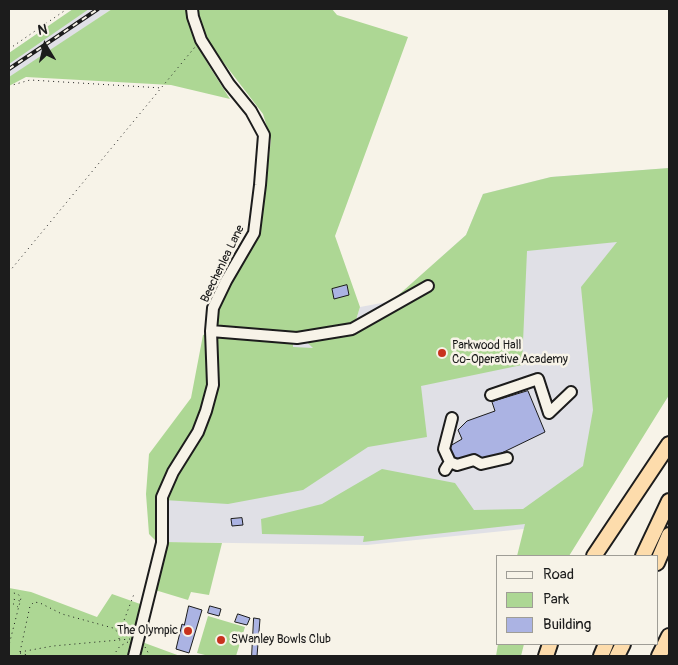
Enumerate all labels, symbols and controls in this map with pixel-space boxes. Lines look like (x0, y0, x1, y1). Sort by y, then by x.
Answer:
north arrow (20, 20, 70, 70)
text: N (37, 21, 49, 39)
street label: Beechenlea Lane (198, 223, 248, 305)
place label: Parkwood Hall Co-Operative Academy (452, 339, 568, 367)
marker: Parkwood Hall Co-Operative Academy (436, 347, 448, 359)
legend (496, 555, 658, 645)
text: Road (543, 565, 574, 584)
text: Park (543, 590, 569, 609)
text: Building (543, 615, 591, 634)
place label: The Olympic (117, 624, 178, 638)
marker: The Olympic (182, 625, 194, 637)
place label: SWanley Bowls Club (231, 633, 331, 647)
marker: SWanley Bowls Club (215, 634, 227, 646)

